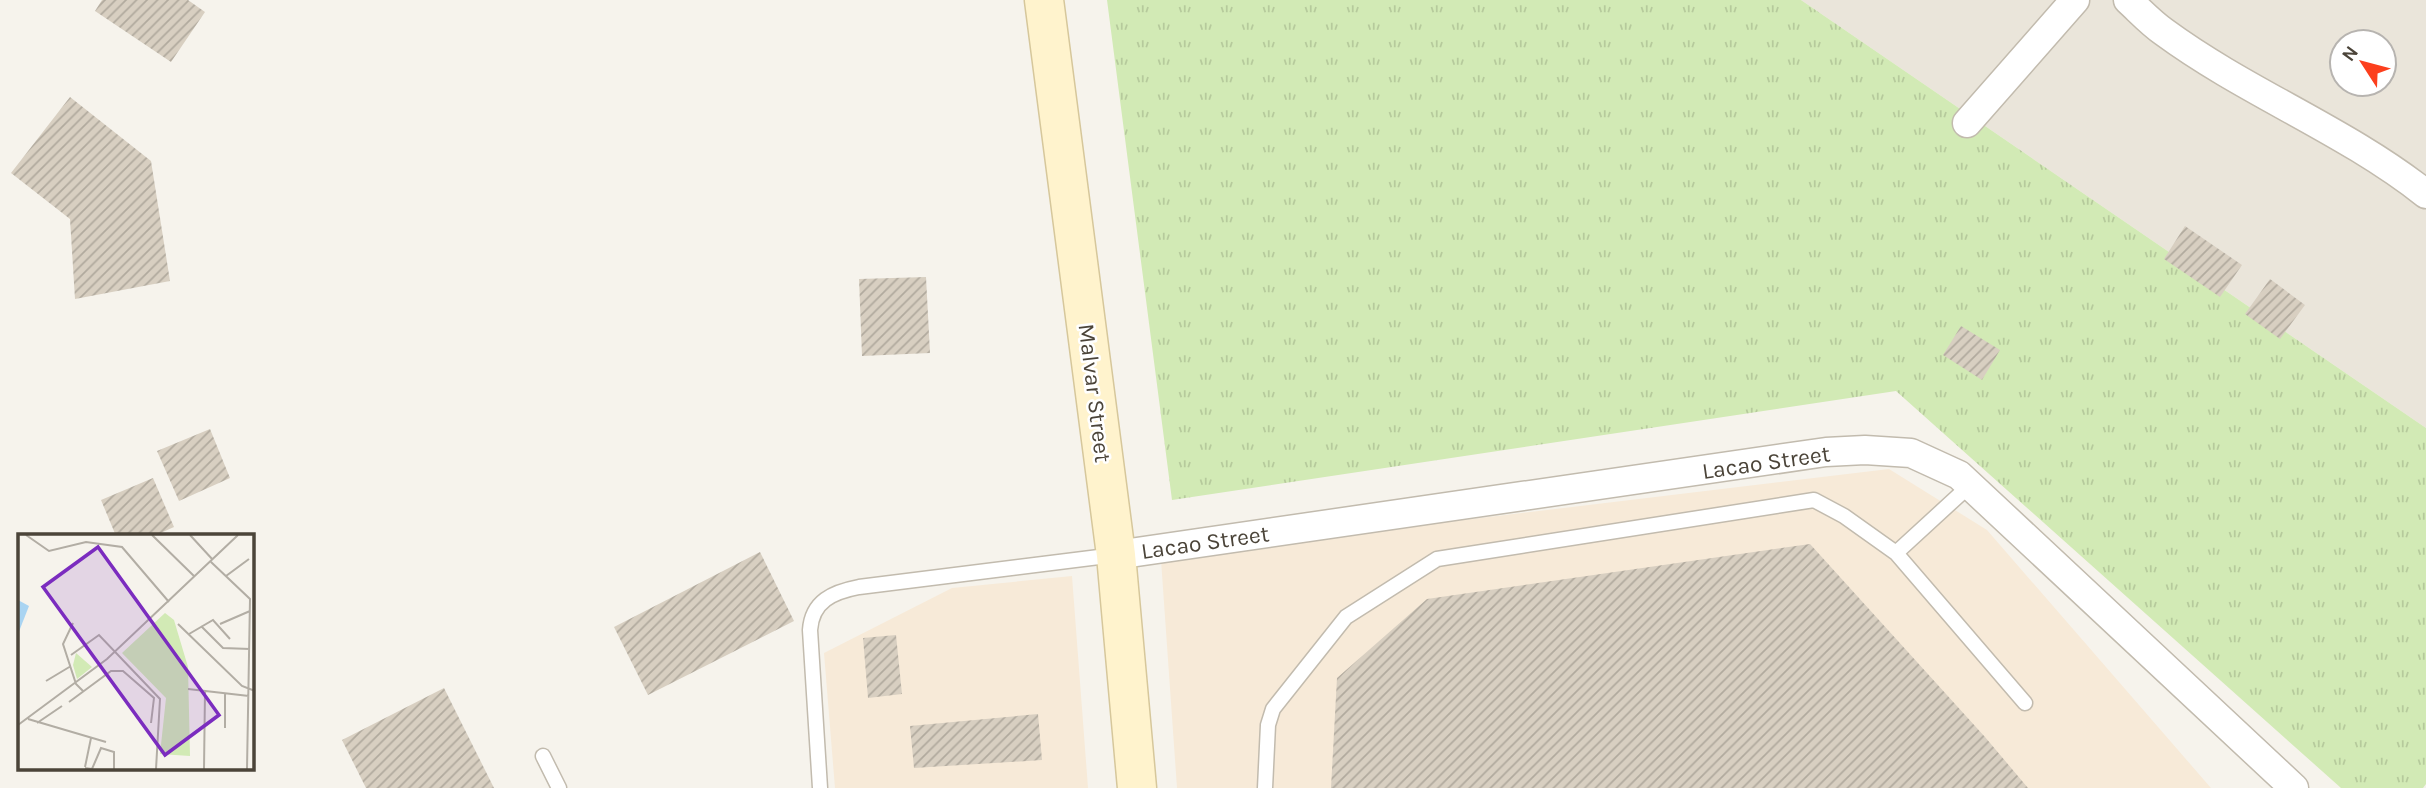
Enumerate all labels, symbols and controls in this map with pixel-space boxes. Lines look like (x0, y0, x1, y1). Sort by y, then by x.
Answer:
north arrow (2328, 28, 2398, 98)
text: N (2337, 42, 2363, 66)
street label: Malvar Street (1073, 322, 1116, 464)
street label: Lacao Street (1700, 440, 1832, 485)
street label: Lacao Street (1139, 520, 1271, 565)
inset map (18, 534, 254, 770)

